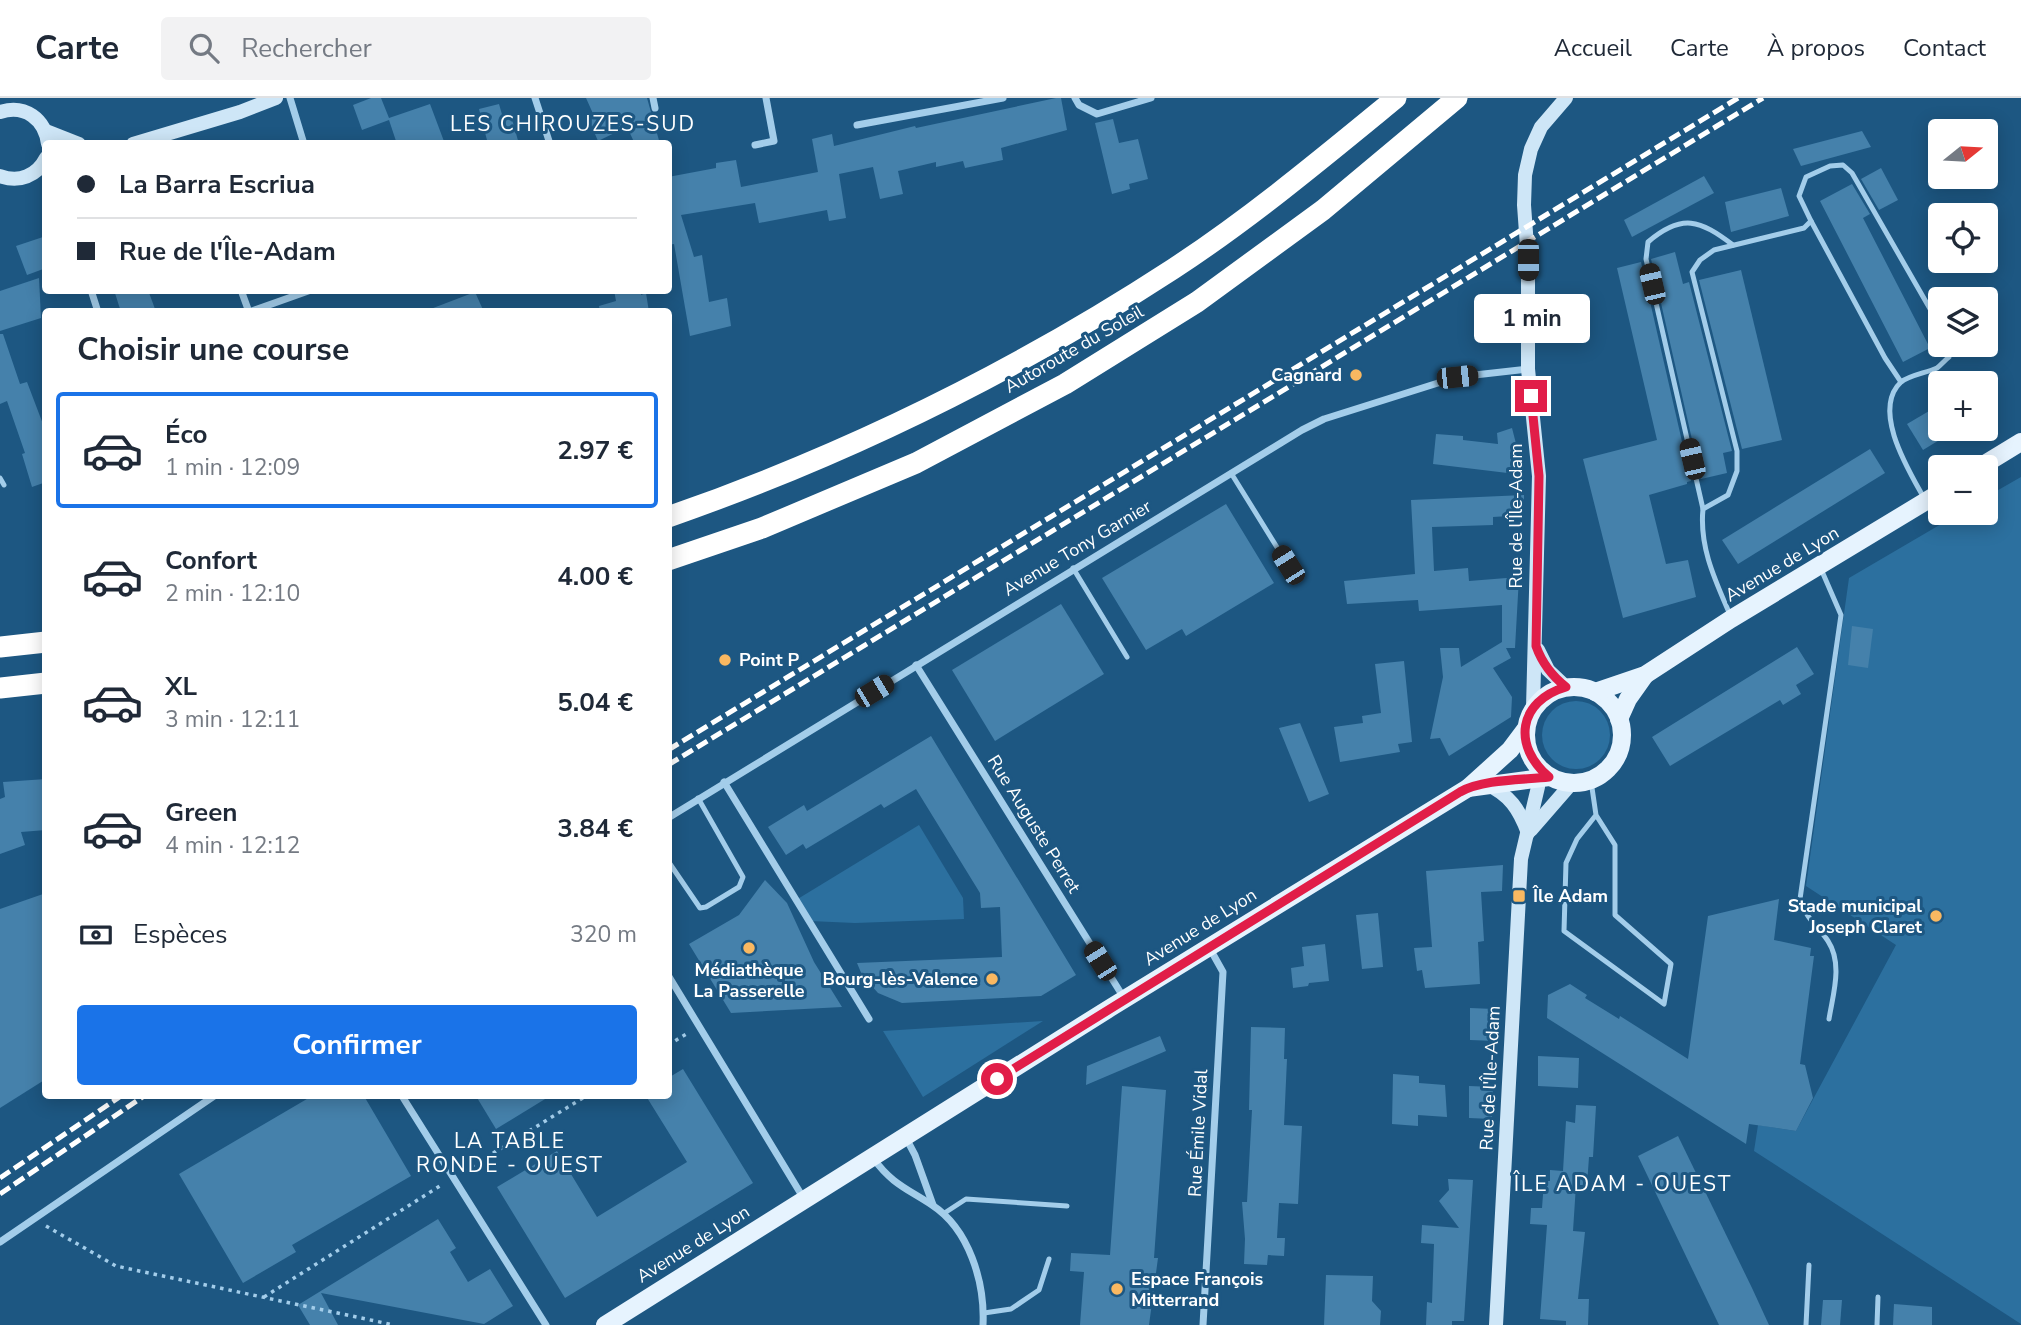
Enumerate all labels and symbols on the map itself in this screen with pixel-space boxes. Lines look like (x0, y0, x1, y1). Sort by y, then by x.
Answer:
district label: LES CHIROUZES-SUD (450, 110, 696, 138)
north arrow (1928, 119, 1998, 189)
car (1518, 239, 1539, 281)
car (1638, 261, 1667, 307)
callout: 1 min (1473, 294, 1589, 344)
street label: Autoroute du Soleil (1000, 299, 1149, 399)
place label: Cagnard (1271, 363, 1342, 387)
car (1436, 364, 1479, 390)
marker: Cagnard (1348, 367, 1364, 383)
route end (1515, 380, 1547, 412)
car (1678, 436, 1707, 482)
street label: Rue de l'Île-Adam (1504, 443, 1528, 589)
street label: Avenue Tony Garnier (998, 494, 1156, 602)
street label: Avenue de Lyon (1721, 521, 1843, 607)
car (1268, 542, 1309, 588)
place label: Point P (739, 648, 800, 672)
marker: Point P (717, 652, 733, 668)
car (851, 671, 898, 711)
street label: Rue Auguste Perret (982, 750, 1087, 898)
street label: Avenue de Lyon (1139, 883, 1261, 971)
place label: Île Adam (1532, 884, 1608, 908)
marker: Île Adam (1511, 888, 1527, 904)
place label: Stade municipal Joseph Claret (1788, 894, 1922, 939)
marker: Stade municipal Joseph Claret (1928, 908, 1944, 924)
car (1080, 938, 1121, 984)
marker: Médiathèque La Passerelle (741, 940, 757, 956)
place label: Médiathèque La Passerelle (693, 958, 805, 1003)
place label: Bourg-lès-Valence (823, 967, 978, 991)
marker: Bourg-lès-Valence (984, 971, 1000, 987)
street label: Rue de l'Île-Adam (1474, 1005, 1506, 1151)
route start (981, 1063, 1013, 1095)
street label: Rue Émile Vidal (1183, 1068, 1213, 1197)
district label: LA TABLE RONDE - OUEST (416, 1127, 604, 1179)
district label: ÎLE ADAM - OUEST (1513, 1170, 1732, 1198)
street label: Avenue de Lyon (632, 1200, 754, 1288)
place label: Espace François Mitterrand (1131, 1267, 1264, 1312)
marker: Espace François Mitterrand (1109, 1281, 1125, 1297)

